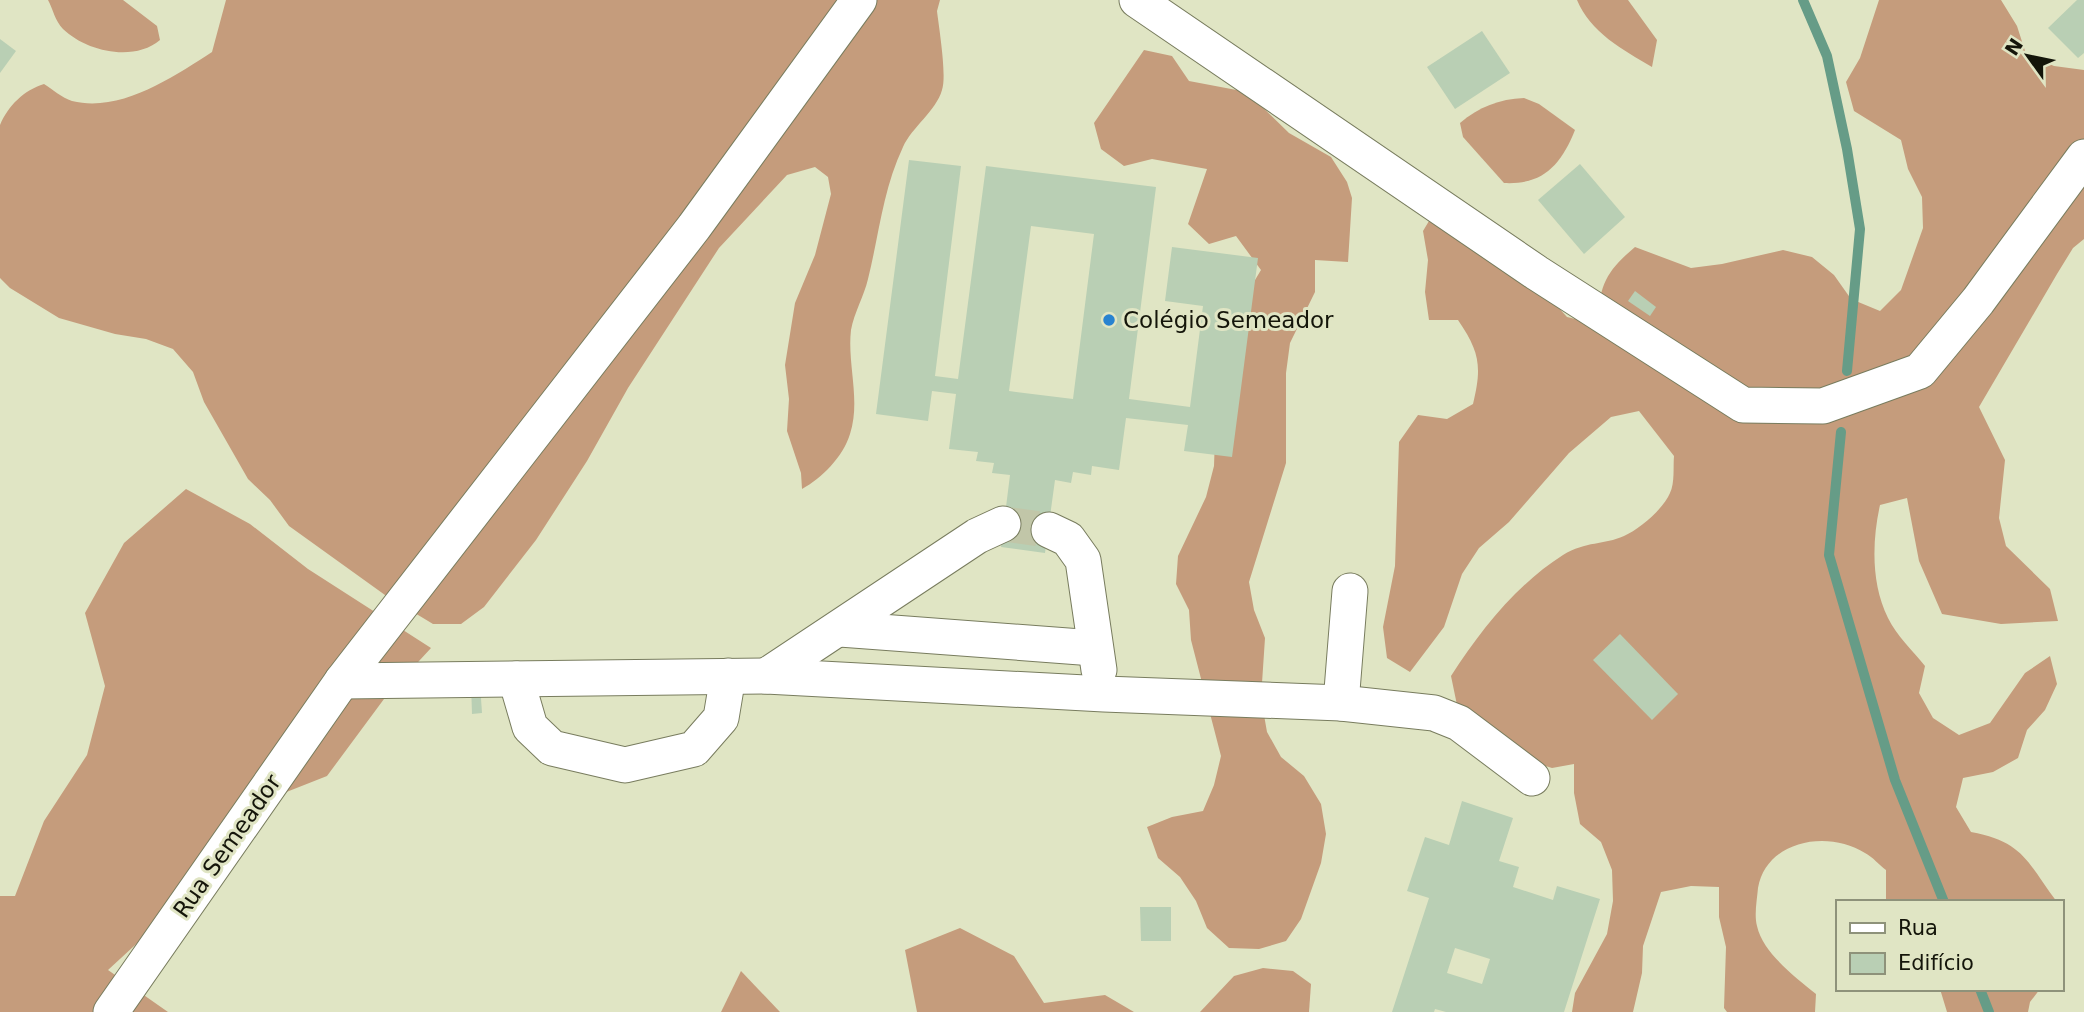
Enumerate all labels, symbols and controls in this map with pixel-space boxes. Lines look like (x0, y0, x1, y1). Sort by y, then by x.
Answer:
north arrow (1993, 21, 2063, 91)
text: N (2000, 34, 2027, 59)
place label: Colégio Semeador (1123, 307, 1334, 333)
marker: Colégio Semeador (1101, 312, 1117, 328)
street label: Rua Semeador (168, 769, 286, 922)
legend (1836, 900, 2063, 991)
text: Rua (1898, 916, 1938, 940)
text: Edifício (1898, 951, 1974, 975)

